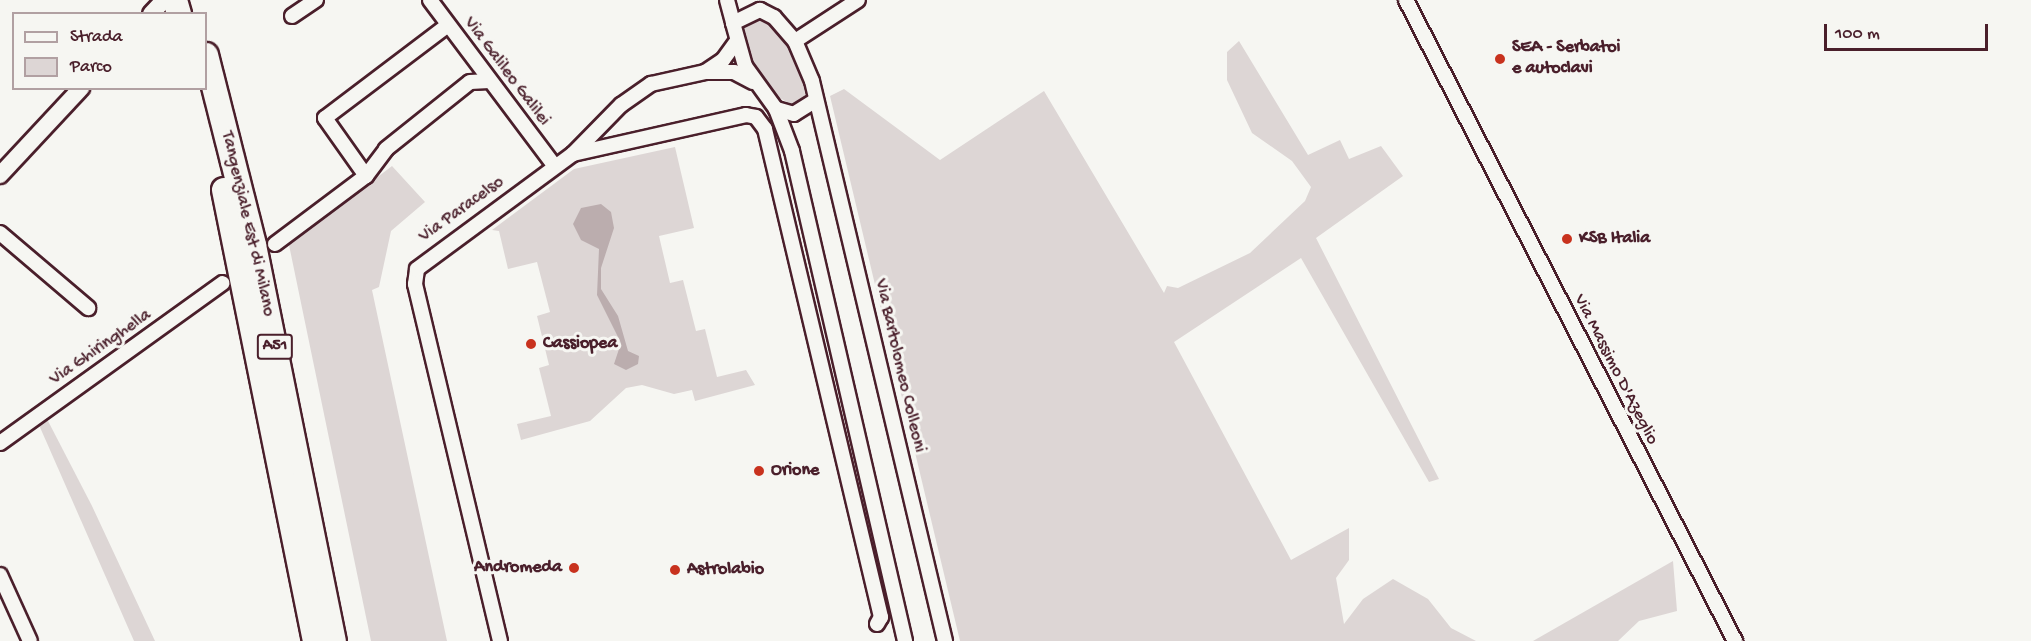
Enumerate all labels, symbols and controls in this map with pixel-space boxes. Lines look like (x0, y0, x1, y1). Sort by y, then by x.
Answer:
legend (12, 12, 207, 90)
scale bar (1827, 12, 1990, 50)
street label: Via Galileo Galilei (458, 13, 554, 131)
text: 100 m (1835, 24, 1880, 45)
text: Strada (70, 27, 123, 48)
place label: SEA - Serbatoi e autoclavi (1512, 38, 1620, 80)
marker: SEA - Serbatoi e autoclavi (1493, 52, 1507, 66)
text: Parco (70, 57, 112, 78)
street label: Tangenziale Est di Milano (215, 129, 279, 319)
street label: Via Paracelso (415, 172, 509, 248)
place label: KSB Italia (1579, 228, 1650, 250)
marker: KSB Italia (1560, 232, 1574, 246)
street label: Via Bartolomeo Colleoni (869, 277, 929, 455)
street label: Via Massimo D'Azeglio (1568, 291, 1662, 449)
street label: Via Ghiringhella (46, 305, 156, 391)
place label: Cassiopea (543, 333, 617, 355)
road number: A51 (256, 334, 294, 360)
marker: Cassiopea (524, 337, 538, 351)
place label: Orione (771, 460, 819, 482)
marker: Orione (752, 464, 766, 478)
place label: Andromeda (474, 557, 562, 579)
place label: Astrolabio (687, 559, 764, 581)
marker: Andromeda (567, 561, 581, 575)
marker: Astrolabio (668, 563, 682, 577)

